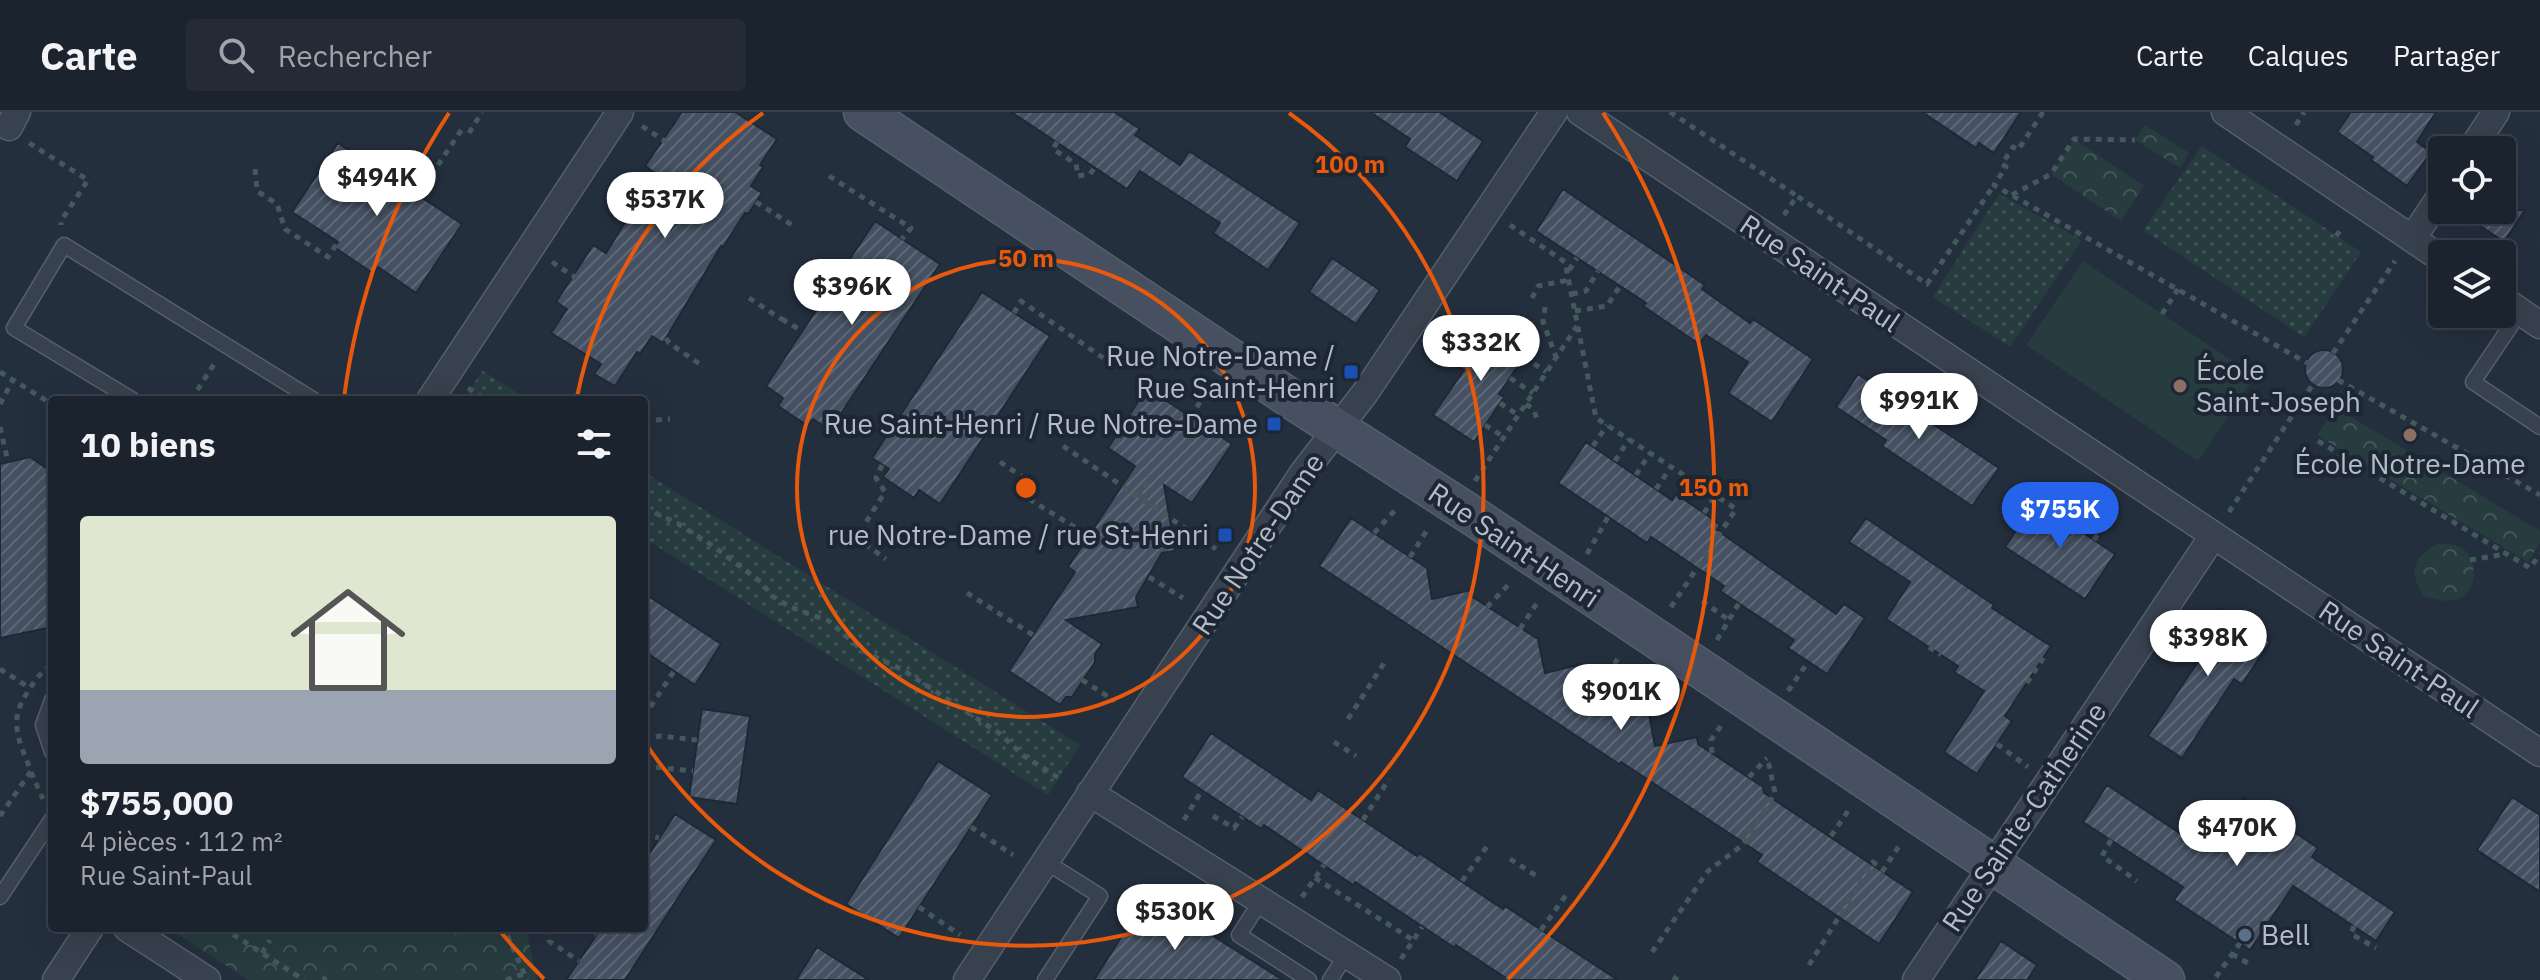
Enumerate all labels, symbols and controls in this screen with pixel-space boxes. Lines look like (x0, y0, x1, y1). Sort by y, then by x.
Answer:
search box (186, 19, 746, 91)
text: Carte (40, 31, 138, 80)
icon: search (214, 33, 258, 77)
text: Rechercher (278, 36, 432, 75)
text: Carte (2136, 37, 2204, 74)
text: Calques (2248, 37, 2349, 74)
text: Partager (2393, 37, 2500, 74)
map controls (2428, 136, 2516, 328)
button: locate (2428, 136, 2516, 224)
text: 100 m (1315, 148, 1385, 180)
pin: $494K (321, 150, 433, 218)
text: $494K (337, 159, 417, 193)
pin: $537K (609, 172, 721, 240)
text: $537K (625, 181, 705, 215)
street label: Rue Saint-Paul (1733, 205, 1908, 340)
button: layers (2428, 240, 2516, 328)
text: 50 m (998, 242, 1054, 274)
pin: $396K (796, 259, 908, 327)
text: $396K (812, 268, 892, 302)
pin: $332K (1425, 315, 1537, 383)
text: $332K (1441, 324, 1521, 358)
place label: Rue Notre-Dame / Rue Saint-Henri (1106, 337, 1335, 406)
place label: École Saint-Joseph (2196, 351, 2361, 420)
marker: Rue Notre-Dame / Rue Saint-Henri (1342, 363, 1360, 381)
pin: $991K (1863, 373, 1975, 441)
marker: École Saint-Joseph (2171, 377, 2189, 395)
text: $991K (1879, 382, 1959, 416)
place label: Rue Saint-Henri / Rue Notre-Dame (824, 405, 1258, 442)
marker: Rue Saint-Henri / Rue Notre-Dame (1265, 415, 1283, 433)
text: 10 biens (80, 422, 216, 466)
icon: filters (572, 422, 616, 466)
marker: École Notre-Dame (2401, 426, 2419, 444)
place label: École Notre-Dame (2294, 445, 2526, 482)
street label: Rue Notre-Dame (1183, 446, 1332, 642)
text: 150 m (1679, 471, 1749, 503)
centre of rings (1012, 474, 1040, 502)
street label: Rue Saint-Henri (1422, 474, 1607, 615)
pin: $755K (2004, 482, 2116, 550)
text: $755K (2020, 491, 2100, 525)
place label: rue Notre-Dame / rue St-Henri (828, 516, 1209, 553)
marker: rue Notre-Dame / rue St-Henri (1216, 526, 1234, 544)
icon: home (276, 568, 420, 712)
street label: Rue Saint-Paul (2312, 591, 2487, 726)
pin: $398K (2152, 610, 2264, 678)
text: $398K (2168, 619, 2248, 653)
pin: $901K (1565, 664, 1677, 732)
text: $901K (1581, 673, 1661, 707)
street label: Rue Sainte-Catherine (1933, 695, 2114, 939)
text: $755,000 (80, 780, 233, 824)
pin: $470K (2181, 800, 2293, 868)
text: $470K (2197, 809, 2277, 843)
text: 4 pièces · 112 m² (80, 824, 283, 858)
text: Rue Saint-Paul (80, 858, 252, 892)
pin: $530K (1119, 884, 1231, 952)
text: $530K (1135, 893, 1215, 927)
place label: Bell (2261, 916, 2310, 953)
marker: Bell (2236, 926, 2254, 944)

